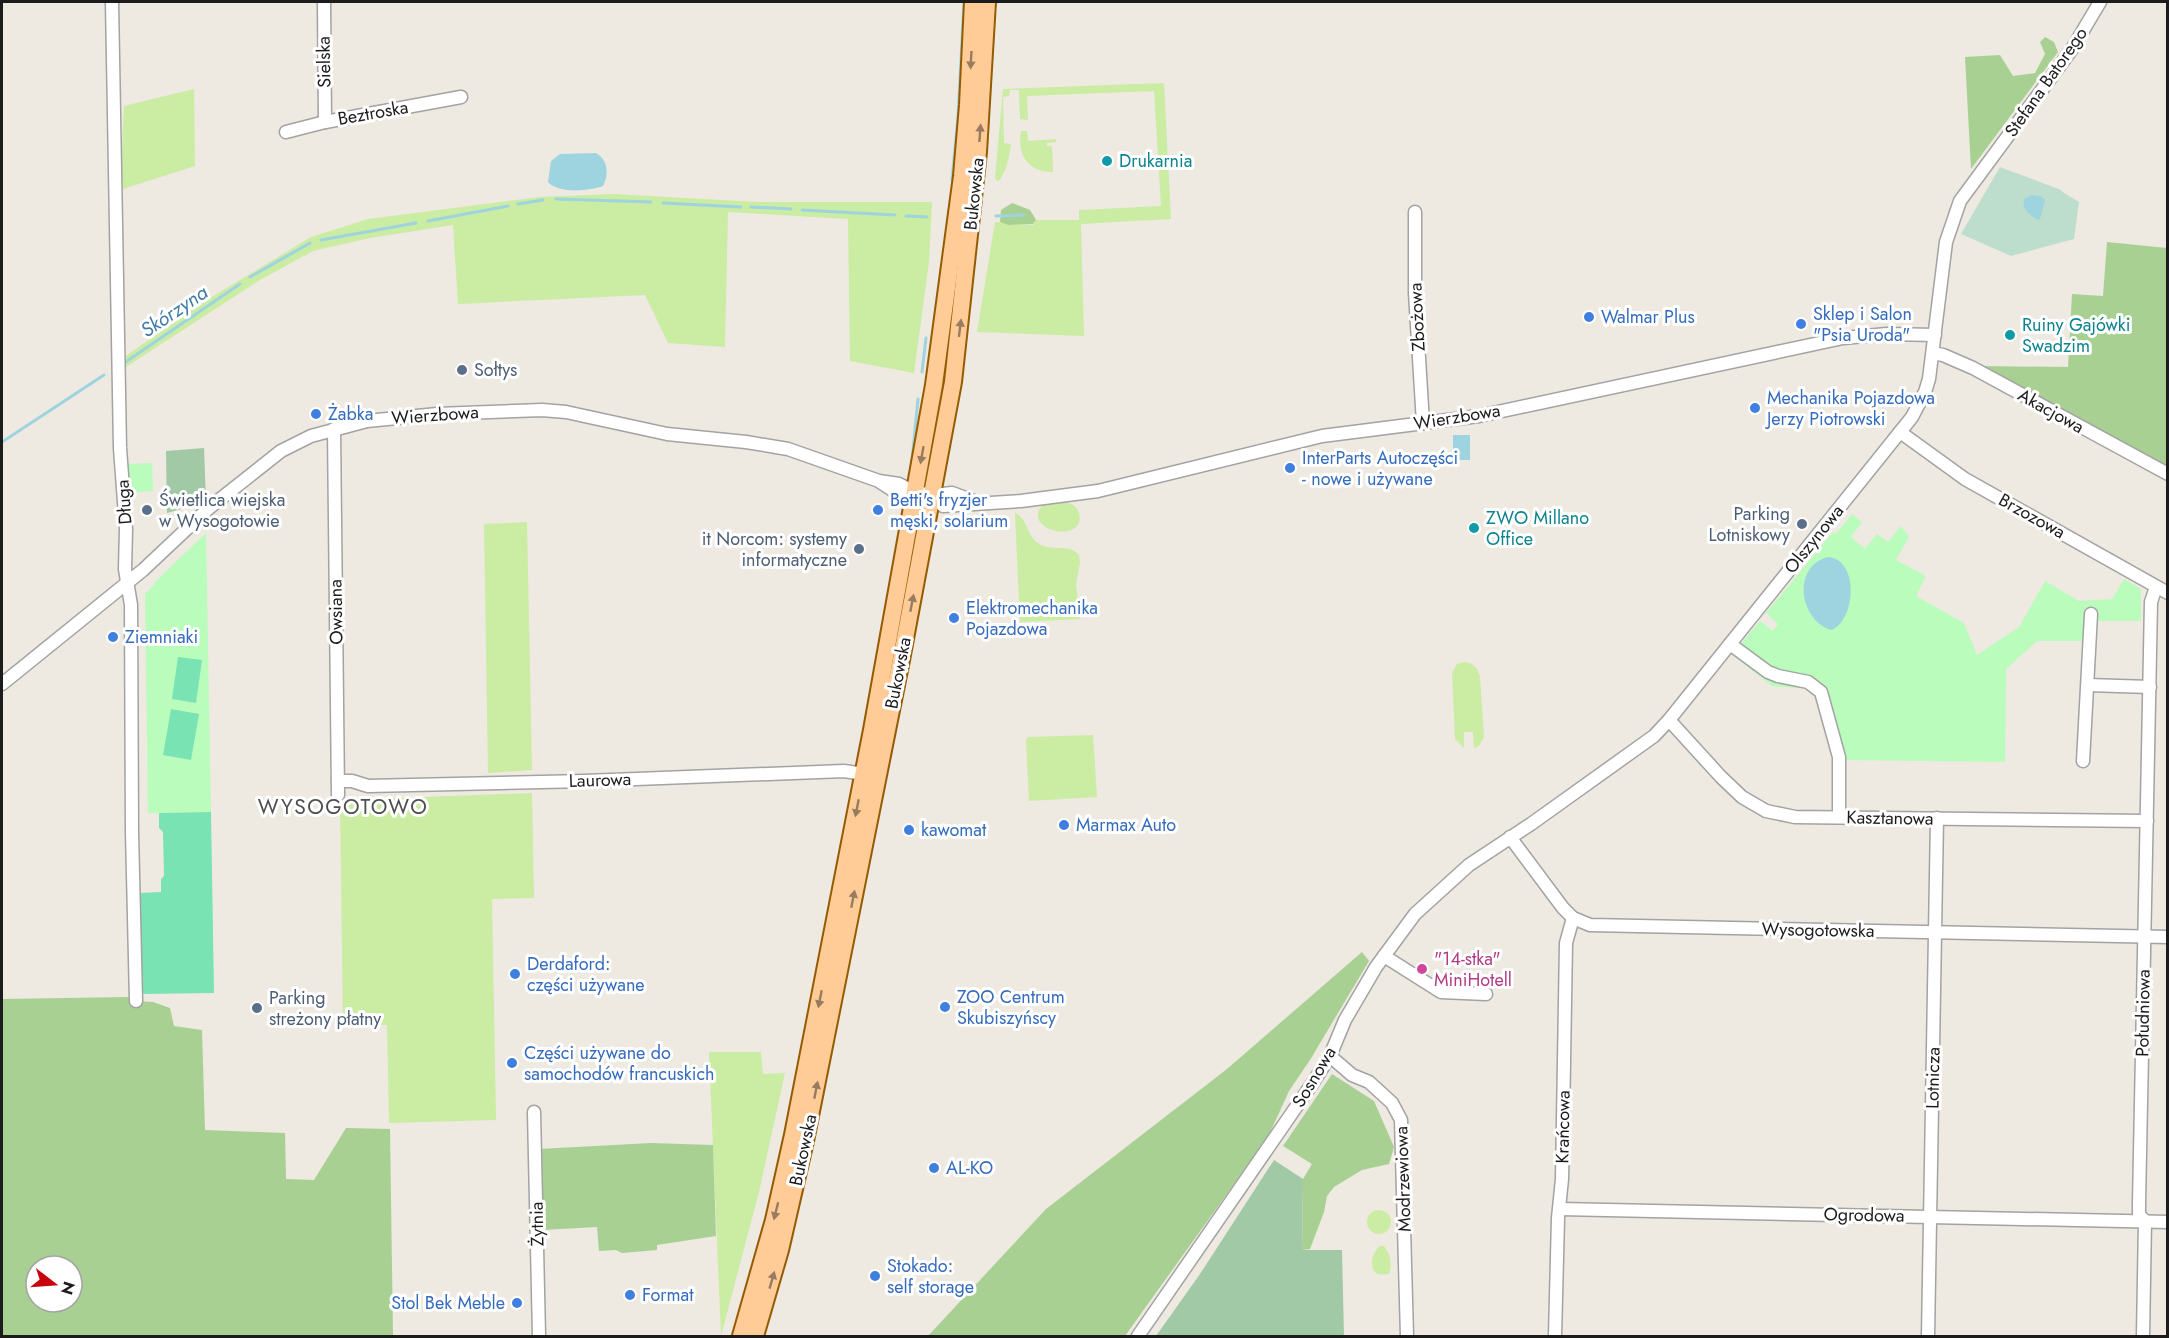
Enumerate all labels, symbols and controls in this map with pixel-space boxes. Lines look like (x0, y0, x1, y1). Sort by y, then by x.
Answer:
street label: Stefana Batorego (1998, 22, 2094, 142)
street label: Sielska (311, 36, 337, 88)
one-way arrow (966, 50, 975, 69)
street label: Beztroska (336, 94, 410, 132)
one-way arrow (975, 123, 984, 142)
place label: Drukarnia (1119, 148, 1192, 174)
marker: Drukarnia (1100, 154, 1114, 168)
street label: Bukowska (957, 156, 991, 232)
water label: Skórzyna (135, 278, 214, 345)
street label: Zbożowa (1402, 282, 1432, 352)
place label: Sklep i Salon "Psia Uroda" (1813, 301, 1912, 348)
place label: Walmar Plus (1601, 304, 1695, 330)
marker: Walmar Plus (1582, 310, 1596, 324)
place label: Ruiny Gajówki Swadzim (2022, 312, 2130, 359)
marker: Sklep i Salon "Psia Uroda" (1794, 317, 1808, 331)
one-way arrow (955, 319, 965, 338)
marker: Ruiny Gajówki Swadzim (2003, 328, 2017, 342)
place label: Sołtys (474, 357, 517, 383)
marker: Sołtys (455, 363, 469, 377)
street label: Akacjowa (2013, 382, 2089, 440)
place label: Mechanika Pojazdowa Jerzy Piotrowski (1765, 385, 1935, 432)
street label: Wierzbowa (1412, 397, 1502, 437)
street label: Wierzbowa (390, 399, 480, 431)
place label: Żabka (328, 401, 373, 427)
marker: Mechanika Pojazdowa Jerzy Piotrowski (1748, 401, 1762, 415)
marker: Żabka (309, 407, 323, 421)
place label: InterParts Autoczęści - nowe i używane (1302, 445, 1458, 492)
one-way arrow (917, 446, 926, 465)
marker: InterParts Autoczęści - nowe i używane (1283, 461, 1297, 475)
street label: Długa (109, 479, 139, 525)
place label: Świetlica wiejska w Wysogotowie (159, 487, 285, 534)
place label: Betti's fryzjer męski, solarium (890, 487, 1008, 534)
street label: Brzozowa (1994, 487, 2070, 545)
street label: Olszynowa (1778, 499, 1850, 579)
place label: Parking Lotniskowy (1708, 501, 1790, 548)
marker: Świetlica wiejska w Wysogotowie (140, 503, 154, 517)
marker: Betti's fryzjer męski, solarium (871, 503, 885, 517)
place label: ZWO Millano Office (1486, 505, 1589, 552)
marker: Parking Lotniskowy (1795, 517, 1809, 531)
marker: ZWO Millano Office (1467, 521, 1481, 535)
place label: it Norcom: systemy informatyczne (702, 526, 847, 573)
marker: it Norcom: systemy informatyczne (852, 542, 866, 556)
street label: Owsiana (322, 579, 350, 645)
one-way arrow (908, 593, 917, 612)
place label: Elektromechanika Pojazdowa (966, 595, 1098, 642)
marker: Elektromechanika Pojazdowa (947, 611, 961, 625)
place label: Ziemniaki (125, 624, 198, 650)
marker: Ziemniaki (106, 630, 120, 644)
street label: Bukowska (878, 635, 918, 711)
street label: Laurowa (568, 766, 632, 794)
district label: WYSOGOTOWO (258, 792, 428, 822)
one-way arrow (852, 799, 861, 818)
street label: Kasztanowa (1846, 804, 1934, 832)
place label: Marmax Auto (1076, 812, 1176, 838)
place label: kawomat (921, 817, 987, 843)
marker: Marmax Auto (1057, 818, 1071, 832)
marker: kawomat (902, 823, 916, 837)
one-way arrow (849, 889, 858, 908)
street label: Wysogotowska (1761, 916, 1875, 944)
place label: "14-stka" MiniHotell (1434, 946, 1512, 993)
place label: Derdaford: części używane (527, 951, 645, 998)
marker: "14-stka" MiniHotell (1415, 962, 1429, 976)
marker: Derdaford: części używane (508, 967, 522, 981)
street label: Południowa (2129, 969, 2157, 1057)
place label: ZOO Centrum Skubiszyńscy (957, 984, 1065, 1031)
place label: Parking streżony płatny (269, 985, 381, 1032)
one-way arrow (815, 990, 824, 1009)
marker: ZOO Centrum Skubiszyńscy (938, 1000, 952, 1014)
marker: Parking streżony płatny (250, 1001, 264, 1015)
place label: Części używane do samochodów francuskich (524, 1040, 715, 1087)
street label: Sosnowa (1286, 1042, 1342, 1112)
street label: Lotnicza (1919, 1047, 1947, 1109)
marker: Części używane do samochodów francuskich (505, 1056, 519, 1070)
one-way arrow (812, 1081, 821, 1100)
street label: Krańcowa (1549, 1090, 1577, 1164)
street label: Bukowska (783, 1112, 823, 1188)
street label: Modrzewiowa (1388, 1126, 1418, 1232)
place label: AL-KO (946, 1155, 993, 1181)
marker: AL-KO (927, 1161, 941, 1175)
street label: Żytnia (524, 1201, 550, 1247)
street label: Ogrodowa (1823, 1201, 1905, 1229)
one-way arrow (771, 1202, 781, 1220)
place label: Stokado: self storage (887, 1253, 974, 1300)
north arrow (24, 1254, 84, 1314)
marker: Stokado: self storage (868, 1269, 882, 1283)
one-way arrow (767, 1271, 777, 1289)
text: N (55, 1279, 81, 1298)
place label: Format (642, 1282, 694, 1308)
marker: Format (623, 1288, 637, 1302)
place label: Stol Bek Meble (391, 1290, 505, 1316)
marker: Stol Bek Meble (510, 1296, 524, 1310)

